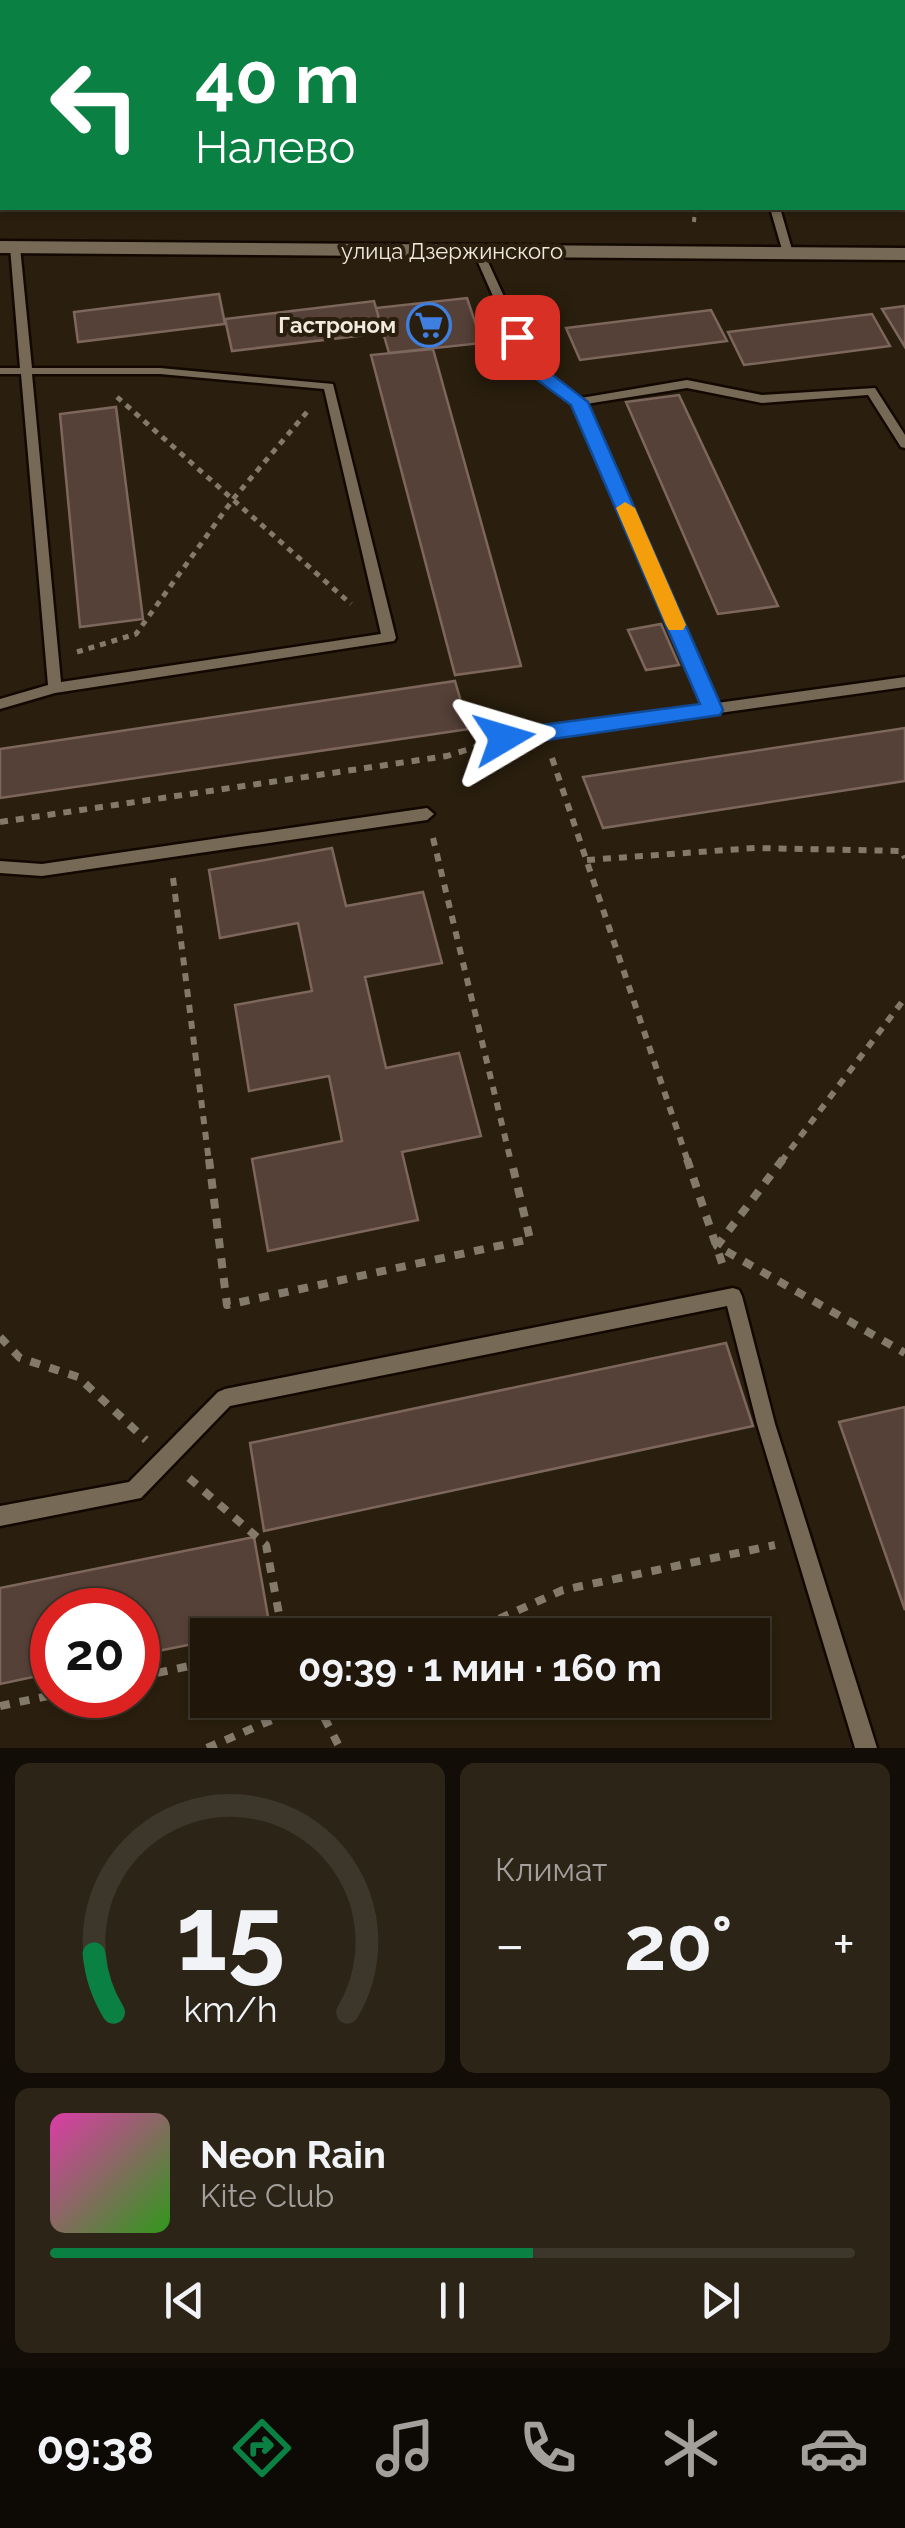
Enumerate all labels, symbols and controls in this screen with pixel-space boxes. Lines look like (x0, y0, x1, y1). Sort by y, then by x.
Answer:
text: 40 m (195, 37, 360, 119)
icon: left (30, 40, 160, 170)
text: Налево (195, 121, 355, 174)
street label: улица Дзержинского (341, 238, 563, 264)
pin (475, 295, 560, 380)
supermarket icon: Гастроном (406, 302, 452, 348)
icon: arrive (490, 310, 545, 365)
place label: Гастроном (278, 312, 396, 338)
position arrow (452, 686, 556, 790)
speed limit sign: 20 (30, 1588, 160, 1718)
text: 09:39 · 1 мин · 160 m (298, 1645, 662, 1690)
text: Климат (495, 1851, 607, 1888)
text: 15 (176, 1872, 285, 1994)
text: 20° (624, 1899, 733, 1988)
text: − (495, 1912, 525, 1977)
text: + (832, 1912, 855, 1977)
text: km/h (183, 1988, 277, 2030)
text: Neon Rain (200, 2132, 386, 2177)
text: Kite Club (200, 2177, 334, 2214)
icon: previous (157, 2273, 212, 2328)
icon: pause (425, 2273, 480, 2328)
icon: next (693, 2273, 748, 2328)
icon: directions (227, 2413, 297, 2483)
icon: music (370, 2413, 440, 2483)
icon: phone (513, 2413, 583, 2483)
icon: climate (656, 2413, 726, 2483)
icon: car (799, 2413, 869, 2483)
text: 09:38 (36, 2422, 154, 2475)

